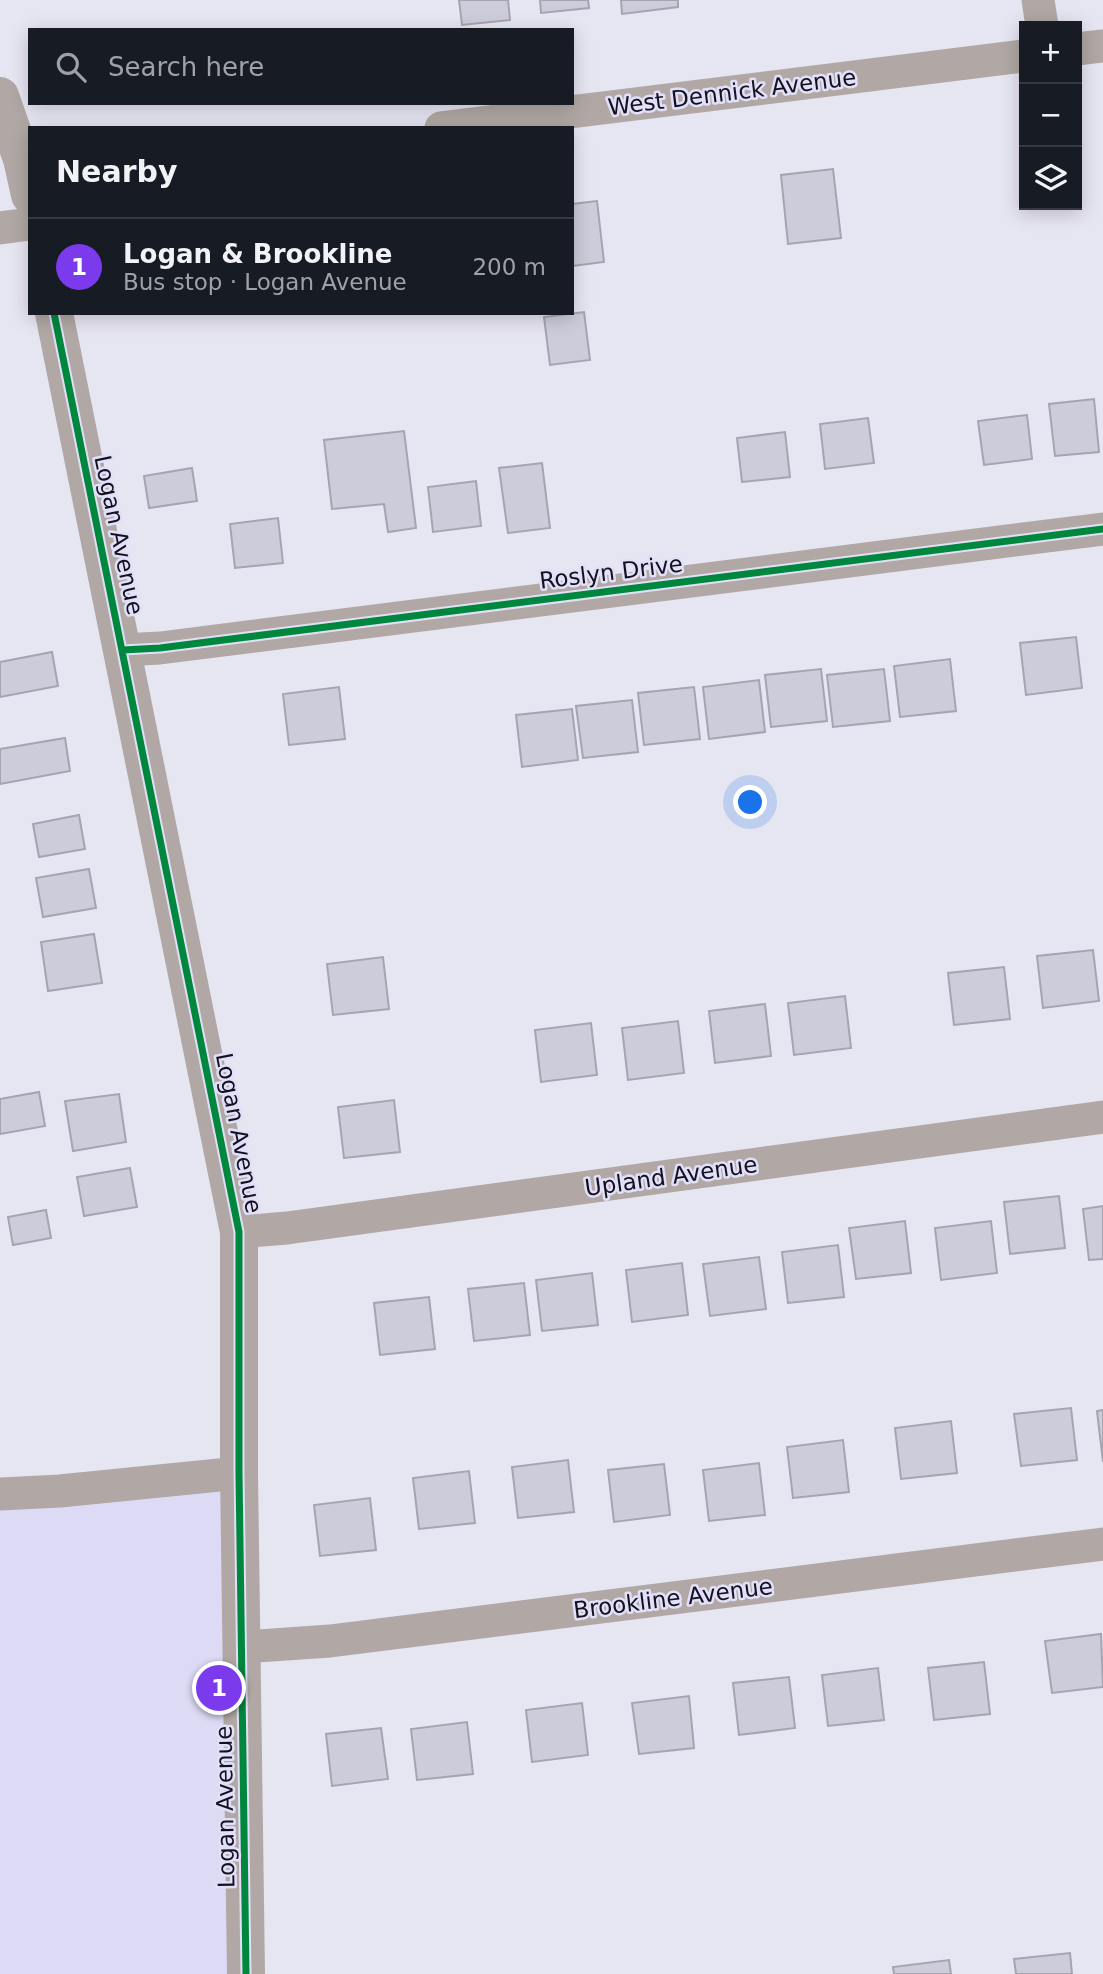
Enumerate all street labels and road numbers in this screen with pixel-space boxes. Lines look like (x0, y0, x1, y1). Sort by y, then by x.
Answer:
street label: West Dennick Avenue (606, 64, 858, 120)
street label: Logan Avenue (89, 453, 149, 617)
street label: Roslyn Drive (538, 550, 684, 594)
street label: Logan Avenue (211, 1051, 267, 1215)
street label: Upland Avenue (583, 1151, 759, 1201)
street label: Brookline Avenue (572, 1573, 774, 1623)
street label: Logan Avenue (211, 1726, 239, 1888)

